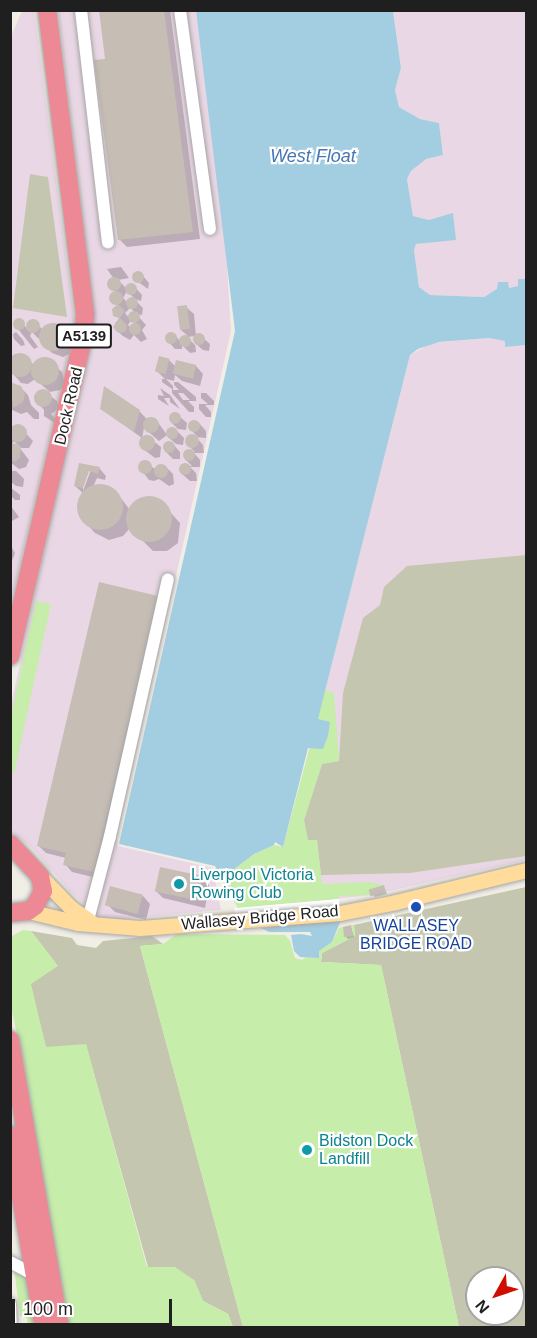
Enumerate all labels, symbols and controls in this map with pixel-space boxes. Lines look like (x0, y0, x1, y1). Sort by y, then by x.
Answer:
water label: West Float (270, 145, 356, 167)
road number: A5139 (56, 324, 112, 348)
street label: Dock Road (51, 365, 87, 447)
place label: Liverpool Victoria Rowing Club (191, 865, 313, 903)
marker: Liverpool Victoria Rowing Club (172, 877, 186, 891)
marker: WALLASEY BRIDGE ROAD (409, 900, 423, 914)
street label: Wallasey Bridge Road (181, 902, 339, 934)
place label: WALLASEY BRIDGE ROAD (360, 916, 472, 954)
place label: Bidston Dock Landfill (319, 1131, 413, 1169)
marker: Bidston Dock Landfill (300, 1143, 314, 1157)
north arrow (465, 1266, 525, 1326)
scale bar (15, 1287, 176, 1325)
text: N (472, 1297, 493, 1316)
text: 100 m (23, 1299, 73, 1319)

